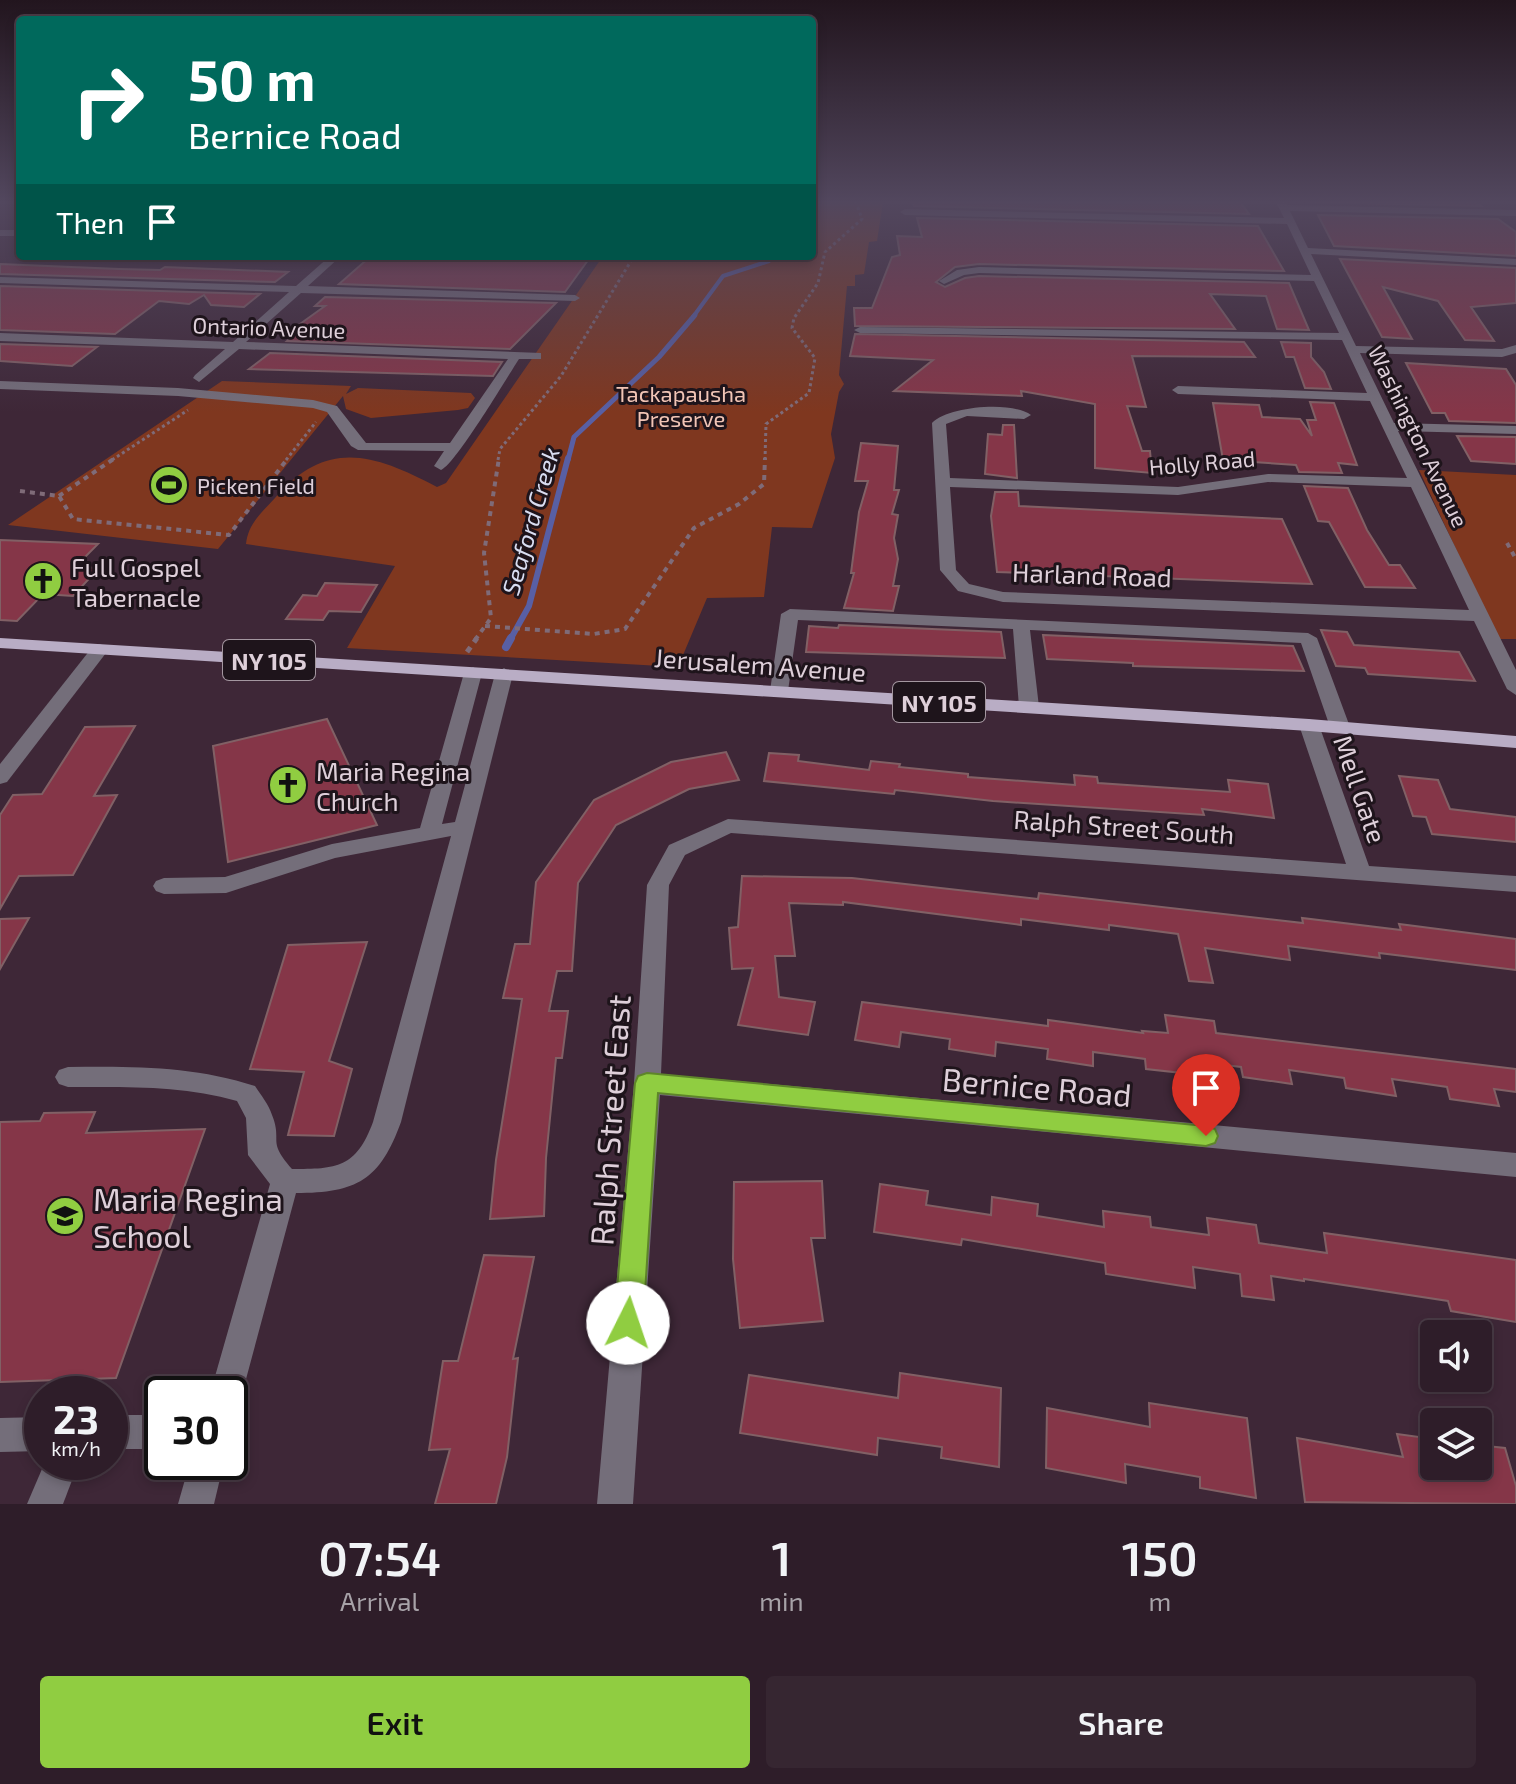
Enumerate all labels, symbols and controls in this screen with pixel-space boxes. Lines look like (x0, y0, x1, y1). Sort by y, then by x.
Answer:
text: 50 m (188, 45, 316, 112)
icon: right (56, 48, 160, 152)
text: Bernice Road (188, 113, 402, 156)
icon: arrive (140, 200, 184, 244)
text: Then (56, 204, 124, 240)
street label: Ontario Avenue (192, 311, 346, 343)
street label: Washington Avenue (1364, 341, 1474, 531)
park label: Tackapausha Preserve (616, 380, 746, 431)
water label: Seaford Creek (495, 444, 565, 598)
street label: Holly Road (1148, 444, 1256, 480)
sports icon: Picken Field (148, 464, 190, 506)
place label: Picken Field (197, 472, 315, 498)
place label: Full Gospel Tabernacle (71, 551, 201, 612)
street label: Harland Road (1012, 556, 1172, 592)
church icon: Full Gospel Tabernacle (22, 560, 64, 602)
road number: NY 105 (223, 640, 315, 680)
street label: Jerusalem Avenue (653, 641, 867, 687)
road number: NY 105 (893, 682, 985, 722)
street label: Mell Gate (1328, 731, 1394, 847)
place label: Maria Regina Church (316, 755, 470, 816)
church icon: Maria Regina Church (267, 764, 309, 806)
street label: Ralph Street South (1013, 803, 1235, 849)
street label: Ralph Street East (581, 993, 637, 1247)
pin (1172, 1054, 1240, 1136)
street label: Bernice Road (941, 1059, 1133, 1113)
icon: arrive (1184, 1066, 1228, 1110)
place label: Maria Regina School (93, 1179, 283, 1254)
school or university icon: Maria Regina School (44, 1195, 86, 1237)
position arrow (586, 1281, 670, 1365)
map controls (1420, 1320, 1492, 1480)
button: sound (1420, 1320, 1492, 1392)
speed limit sign: 30 (144, 1376, 248, 1480)
text: 23 (53, 1394, 99, 1442)
button: layers (1420, 1408, 1492, 1480)
text: km/h (51, 1436, 101, 1460)
text: 07:54 (318, 1528, 441, 1586)
text: 1 (771, 1528, 792, 1586)
text: 150 (1122, 1528, 1198, 1586)
text: Arrival (340, 1585, 419, 1616)
text: min (759, 1585, 804, 1616)
text: m (1148, 1585, 1171, 1616)
button: Exit (40, 1676, 750, 1768)
button: Share (766, 1676, 1476, 1768)

